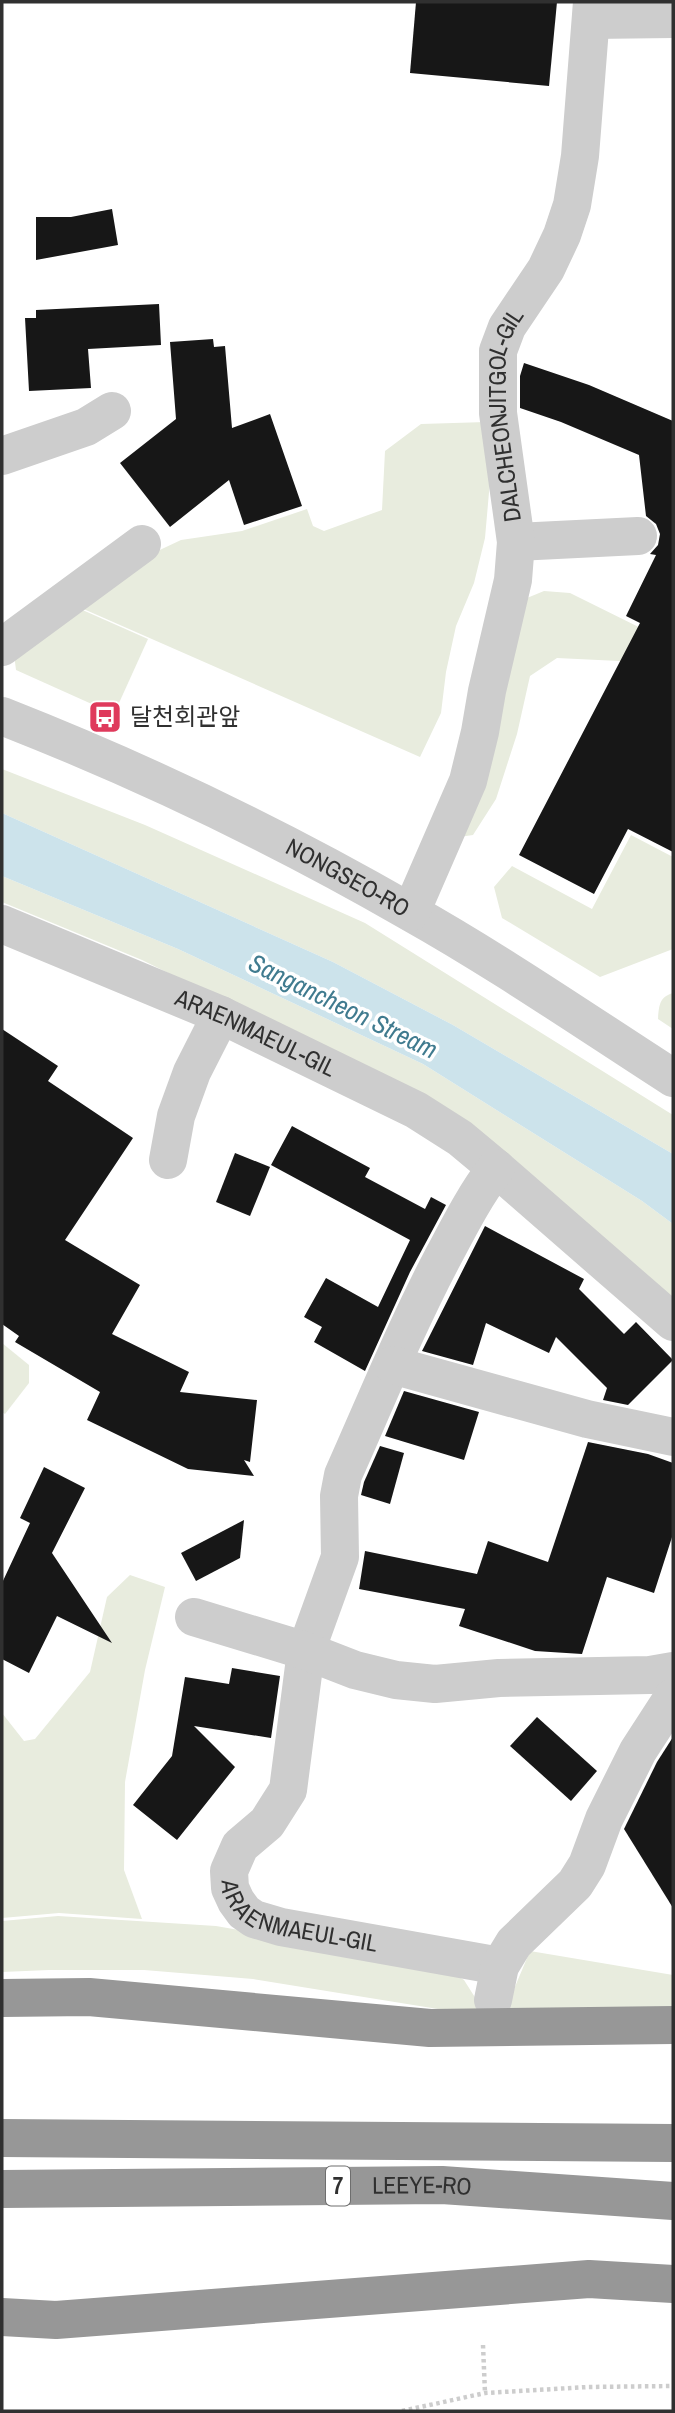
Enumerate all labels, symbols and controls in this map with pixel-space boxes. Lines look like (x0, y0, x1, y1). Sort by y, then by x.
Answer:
street label: DALCHEONJITGOL-GIL (481, 301, 530, 524)
bus stop icon: 달천회관앞 (86, 698, 124, 736)
place label: 달천회관앞 (130, 700, 240, 732)
street label: NONGSEO-RO (281, 830, 416, 924)
water label: Sangancheon Stream (243, 945, 444, 1066)
street label: ARAENMAEUL-GIL (170, 980, 342, 1084)
street label: ARAENMAEUL-GIL (214, 1878, 380, 1959)
road number: 7 (326, 2166, 350, 2206)
street label: LEEYE-RO (372, 2168, 473, 2202)

